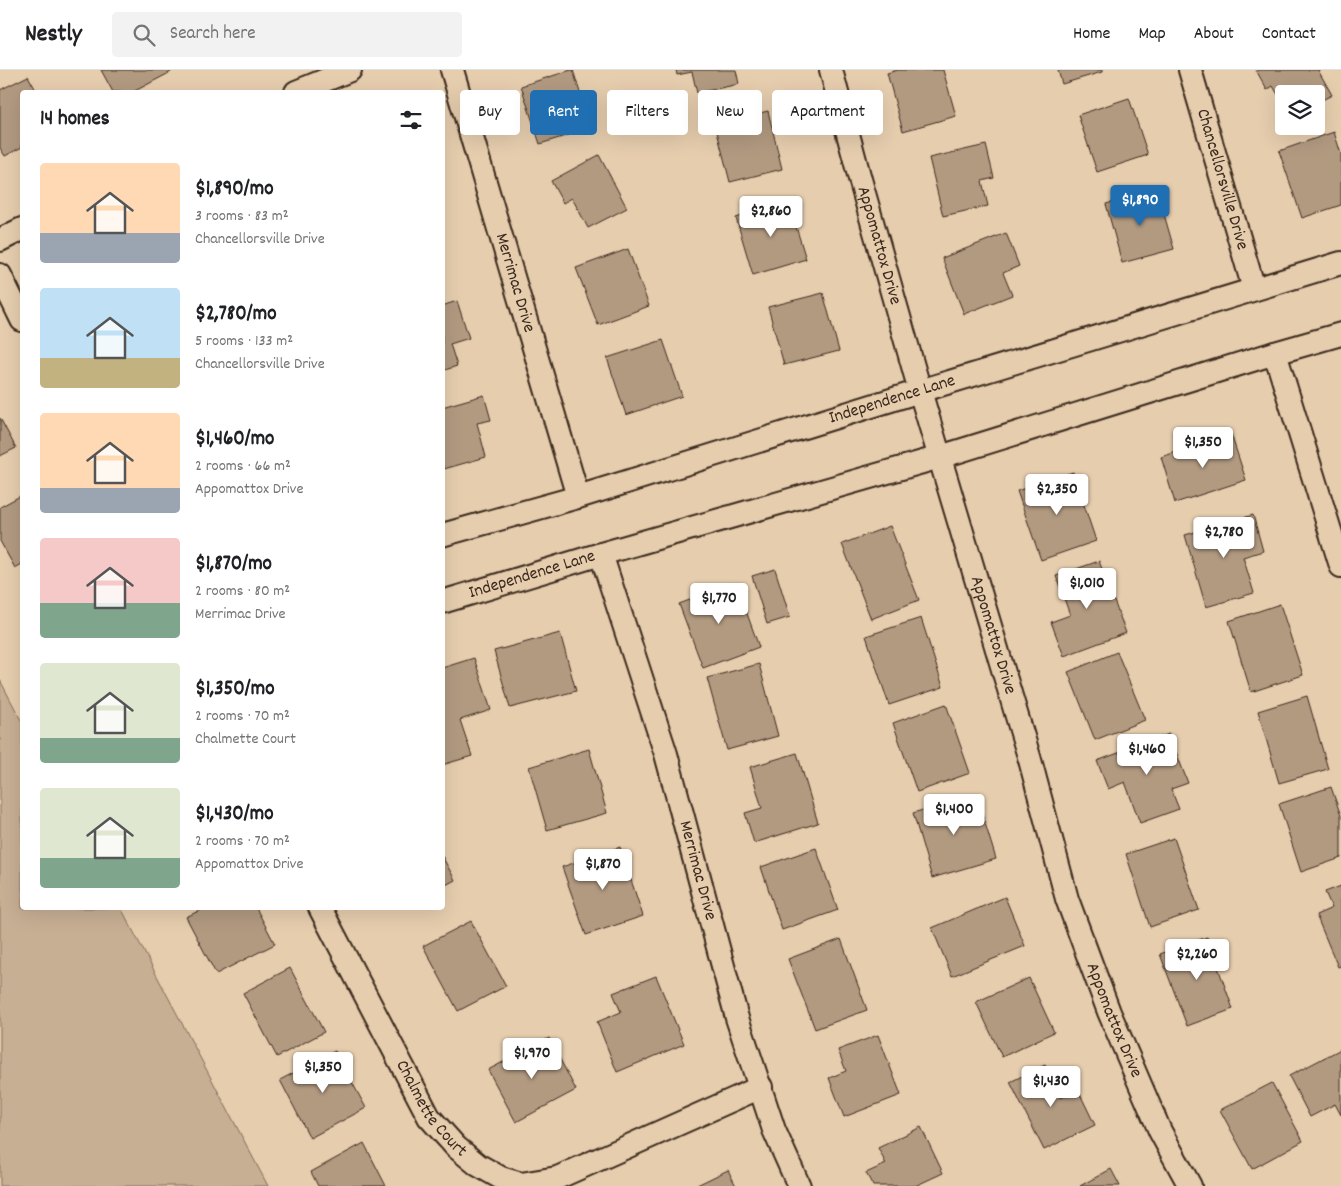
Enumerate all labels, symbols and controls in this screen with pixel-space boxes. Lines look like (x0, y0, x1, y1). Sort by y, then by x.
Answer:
search box (112, 12, 462, 57)
text: Nestly (25, 18, 82, 52)
icon: search (130, 21, 158, 49)
text: Search here (170, 21, 256, 48)
text: Home (1073, 22, 1110, 47)
text: Map (1138, 22, 1166, 47)
text: About (1194, 22, 1234, 47)
text: Contact (1262, 22, 1316, 47)
map controls (1275, 85, 1325, 135)
button: layers (1275, 85, 1325, 135)
chip: Buy (460, 90, 520, 135)
chip: Rent (530, 90, 597, 135)
chip: Filters (607, 90, 688, 135)
chip: New (698, 90, 762, 135)
chip: Apartment (772, 90, 883, 135)
text: 14 homes (40, 105, 110, 135)
icon: filters (397, 106, 425, 134)
street label: Chancellorsville Drive (1189, 106, 1254, 253)
text: $1,890/mo (195, 175, 273, 205)
icon: home (80, 183, 140, 243)
street label: Appomattox Drive (850, 183, 908, 308)
pin: $1,890 (1099, 184, 1181, 227)
text: $1,890 (1121, 189, 1159, 212)
pin: $2,860 (730, 196, 812, 238)
text: $2,860 (750, 200, 792, 223)
text: 3 rooms · 83 m² (195, 205, 289, 228)
text: Chancellorsville Drive (195, 228, 325, 251)
street label: Merrimac Drive (488, 230, 541, 335)
text: $2,780/mo (195, 300, 276, 330)
icon: home (80, 308, 140, 368)
text: 5 rooms · 133 m² (195, 330, 293, 353)
text: Chancellorsville Drive (195, 353, 325, 376)
street label: Independence Lane (826, 368, 958, 431)
text: $1,460/mo (195, 425, 274, 455)
pin: $1,350 (1162, 426, 1244, 469)
text: $1,350 (1184, 431, 1222, 454)
icon: home (80, 433, 140, 493)
text: 2 rooms · 66 m² (195, 455, 291, 478)
pin: $2,350 (1016, 474, 1098, 516)
text: Appomattox Drive (195, 478, 303, 501)
text: $2,350 (1036, 478, 1078, 501)
pin: $2,780 (1183, 516, 1265, 559)
text: $2,780 (1204, 521, 1244, 544)
street label: Independence Lane (466, 544, 598, 606)
text: $1,870/mo (195, 550, 272, 580)
icon: home (80, 558, 140, 618)
pin: $1,010 (1046, 568, 1128, 610)
text: $1,010 (1069, 572, 1105, 595)
street label: Appomattox Drive (963, 573, 1022, 697)
text: 2 rooms · 80 m² (195, 580, 290, 603)
pin: $1,770 (678, 582, 760, 625)
text: $1,770 (701, 587, 737, 610)
text: Merrimac Drive (195, 603, 286, 626)
text: $1,350/mo (195, 675, 275, 705)
icon: home (80, 683, 140, 743)
text: 2 rooms · 70 m² (195, 705, 290, 728)
text: Chalmette Court (195, 728, 296, 751)
pin: $1,460 (1106, 734, 1188, 776)
text: $1,460 (1128, 738, 1166, 761)
pin: $1,400 (913, 794, 995, 836)
text: $1,400 (935, 798, 973, 821)
text: $1,430/mo (195, 800, 273, 830)
icon: home (80, 808, 140, 868)
street label: Merrimac Drive (672, 818, 723, 923)
text: 2 rooms · 70 m² (195, 830, 290, 853)
pin: $1,870 (562, 848, 644, 891)
text: Appomattox Drive (195, 853, 303, 876)
text: $1,870 (585, 853, 621, 876)
pin: $2,260 (1156, 938, 1238, 981)
text: $2,260 (1176, 943, 1218, 966)
street label: Appomattox Drive (1079, 959, 1148, 1082)
pin: $1,970 (491, 1038, 573, 1080)
text: $1,970 (514, 1042, 550, 1065)
pin: $1,350 (282, 1052, 364, 1094)
text: $1,350 (304, 1056, 342, 1079)
street label: Chalmette Court (389, 1056, 472, 1164)
pin: $1,430 (1010, 1066, 1092, 1108)
text: $1,430 (1032, 1070, 1070, 1093)

